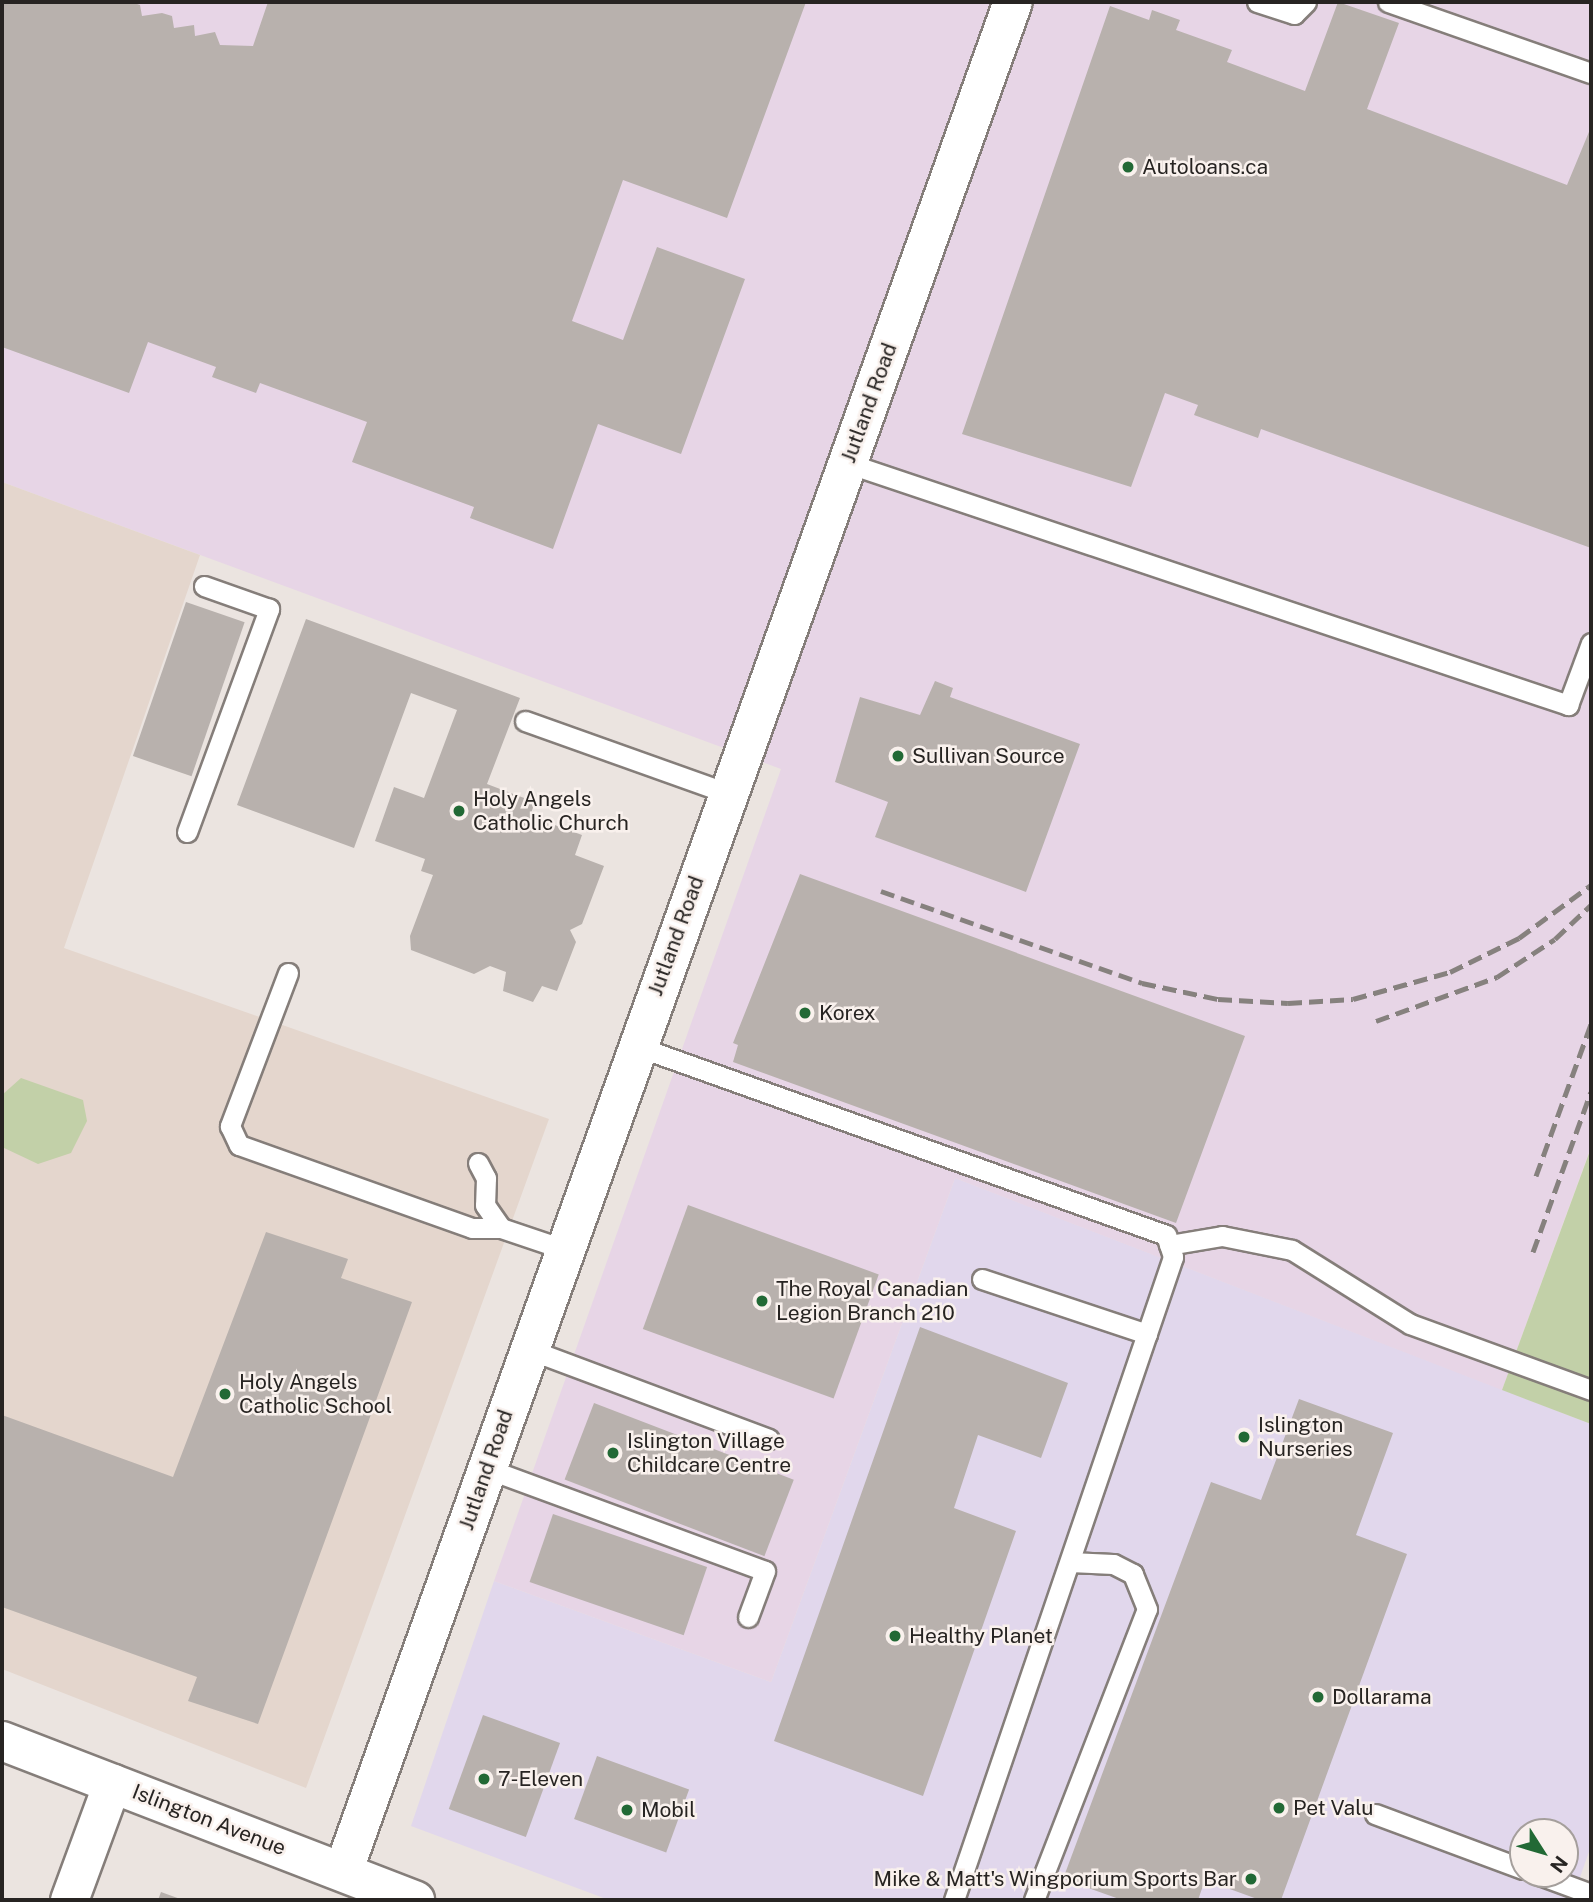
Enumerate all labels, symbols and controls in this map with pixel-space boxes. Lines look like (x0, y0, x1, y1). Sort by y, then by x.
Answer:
place label: Autoloans.ca (1142, 154, 1268, 180)
marker: Autoloans.ca (1120, 159, 1136, 175)
street label: Jutland Road (836, 340, 902, 466)
place label: Sullivan Source (912, 743, 1065, 769)
marker: Sullivan Source (890, 748, 906, 764)
place label: Holy Angels Catholic Church (473, 786, 629, 836)
marker: Holy Angels Catholic Church (451, 803, 467, 819)
street label: Jutland Road (643, 873, 709, 999)
place label: Korex (819, 1000, 876, 1026)
marker: Korex (797, 1005, 813, 1021)
place label: The Royal Canadian Legion Branch 210 (776, 1276, 968, 1326)
marker: The Royal Canadian Legion Branch 210 (754, 1293, 770, 1309)
place label: Holy Angels Catholic School (239, 1369, 392, 1419)
marker: Holy Angels Catholic School (217, 1386, 233, 1402)
street label: Jutland Road (454, 1406, 518, 1534)
place label: Islington Nurseries (1258, 1412, 1353, 1462)
place label: Islington Village Childcare Centre (627, 1428, 791, 1478)
marker: Islington Nurseries (1236, 1429, 1252, 1445)
marker: Islington Village Childcare Centre (605, 1445, 621, 1461)
place label: Healthy Planet (909, 1623, 1053, 1649)
marker: Healthy Planet (887, 1628, 903, 1644)
place label: Dollarama (1332, 1684, 1432, 1710)
marker: Dollarama (1310, 1689, 1326, 1705)
place label: 7-Eleven (498, 1766, 583, 1792)
marker: 7-Eleven (476, 1771, 492, 1787)
street label: Islington Avenue (129, 1779, 289, 1861)
place label: Pet Valu (1293, 1795, 1374, 1821)
place label: Mobil (641, 1797, 696, 1823)
marker: Pet Valu (1271, 1800, 1287, 1816)
marker: Mobil (619, 1802, 635, 1818)
north arrow (1509, 1818, 1579, 1888)
text: N (1546, 1852, 1572, 1877)
place label: Mike & Matt's Wingporium Sports Bar (873, 1866, 1237, 1892)
marker: Mike & Matt's Wingporium Sports Bar (1243, 1871, 1259, 1887)

